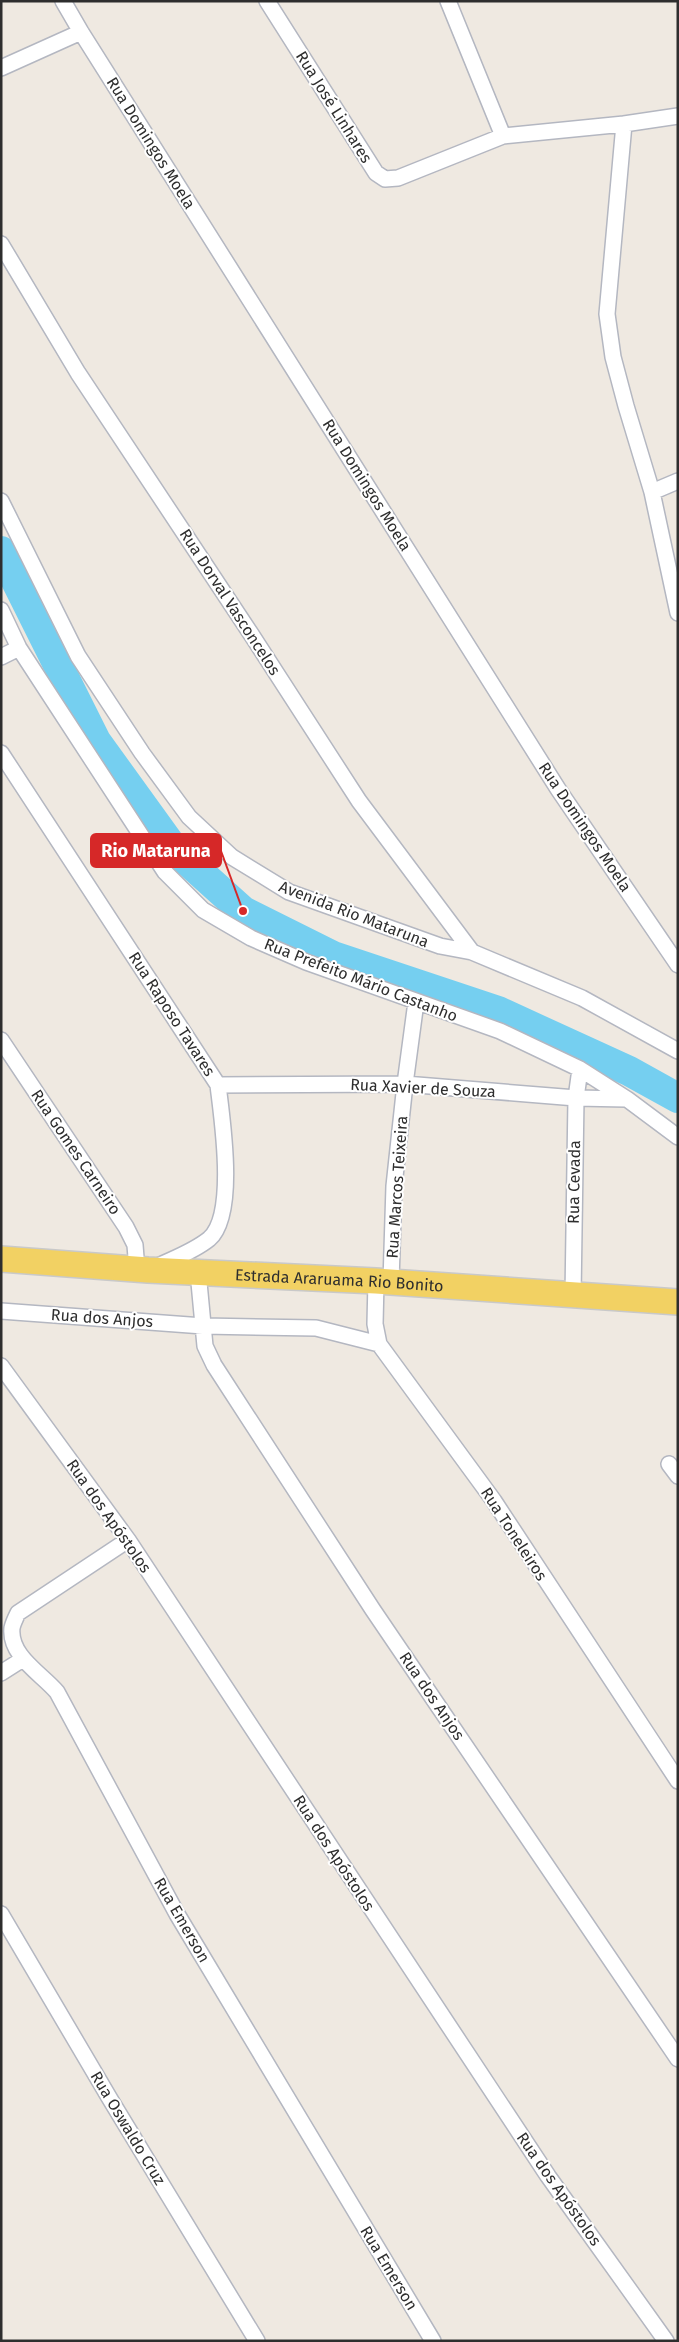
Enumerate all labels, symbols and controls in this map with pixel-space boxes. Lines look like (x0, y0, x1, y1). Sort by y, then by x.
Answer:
street label: Rua José Linhares (292, 48, 376, 166)
street label: Rua Domingos Moela (103, 73, 199, 213)
street label: Rua Domingos Moela (319, 415, 415, 555)
street label: Rua Dorval Vasconcelos (176, 525, 284, 679)
street label: Rua Domingos Moela (535, 759, 635, 895)
callout: Rio Mataruna (91, 834, 221, 867)
text: Rio Mataruna (101, 840, 211, 862)
street label: Avenida Rio Mataruna (276, 877, 432, 951)
street label: Rua Prefeito Mário Castanho (262, 934, 460, 1026)
street label: Rua Raposo Tavares (125, 948, 219, 1080)
street label: Rua Xavier de Souza (350, 1075, 496, 1101)
street label: Rua Gomes Carneiro (27, 1086, 125, 1218)
street label: Rua Marcos Teixeira (383, 1115, 411, 1259)
street label: Rua Cevada (564, 1140, 584, 1224)
street label: Estrada Araruama Rio Bonito (235, 1265, 444, 1295)
street label: Rua dos Anjos (50, 1305, 154, 1331)
street label: Rua dos Apóstolos (63, 1456, 155, 1576)
street label: Rua Toneleiros (477, 1484, 551, 1584)
street label: Rua dos Anjos (395, 1648, 469, 1744)
street label: Rua dos Apóstolos (289, 1791, 379, 1915)
street label: Rua Emerson (150, 1874, 214, 1966)
street label: Rua Oswaldo Cruz (87, 2068, 169, 2188)
street label: Rua dos Apóstolos (513, 2129, 605, 2249)
street label: Rua Emerson (356, 2222, 422, 2314)

